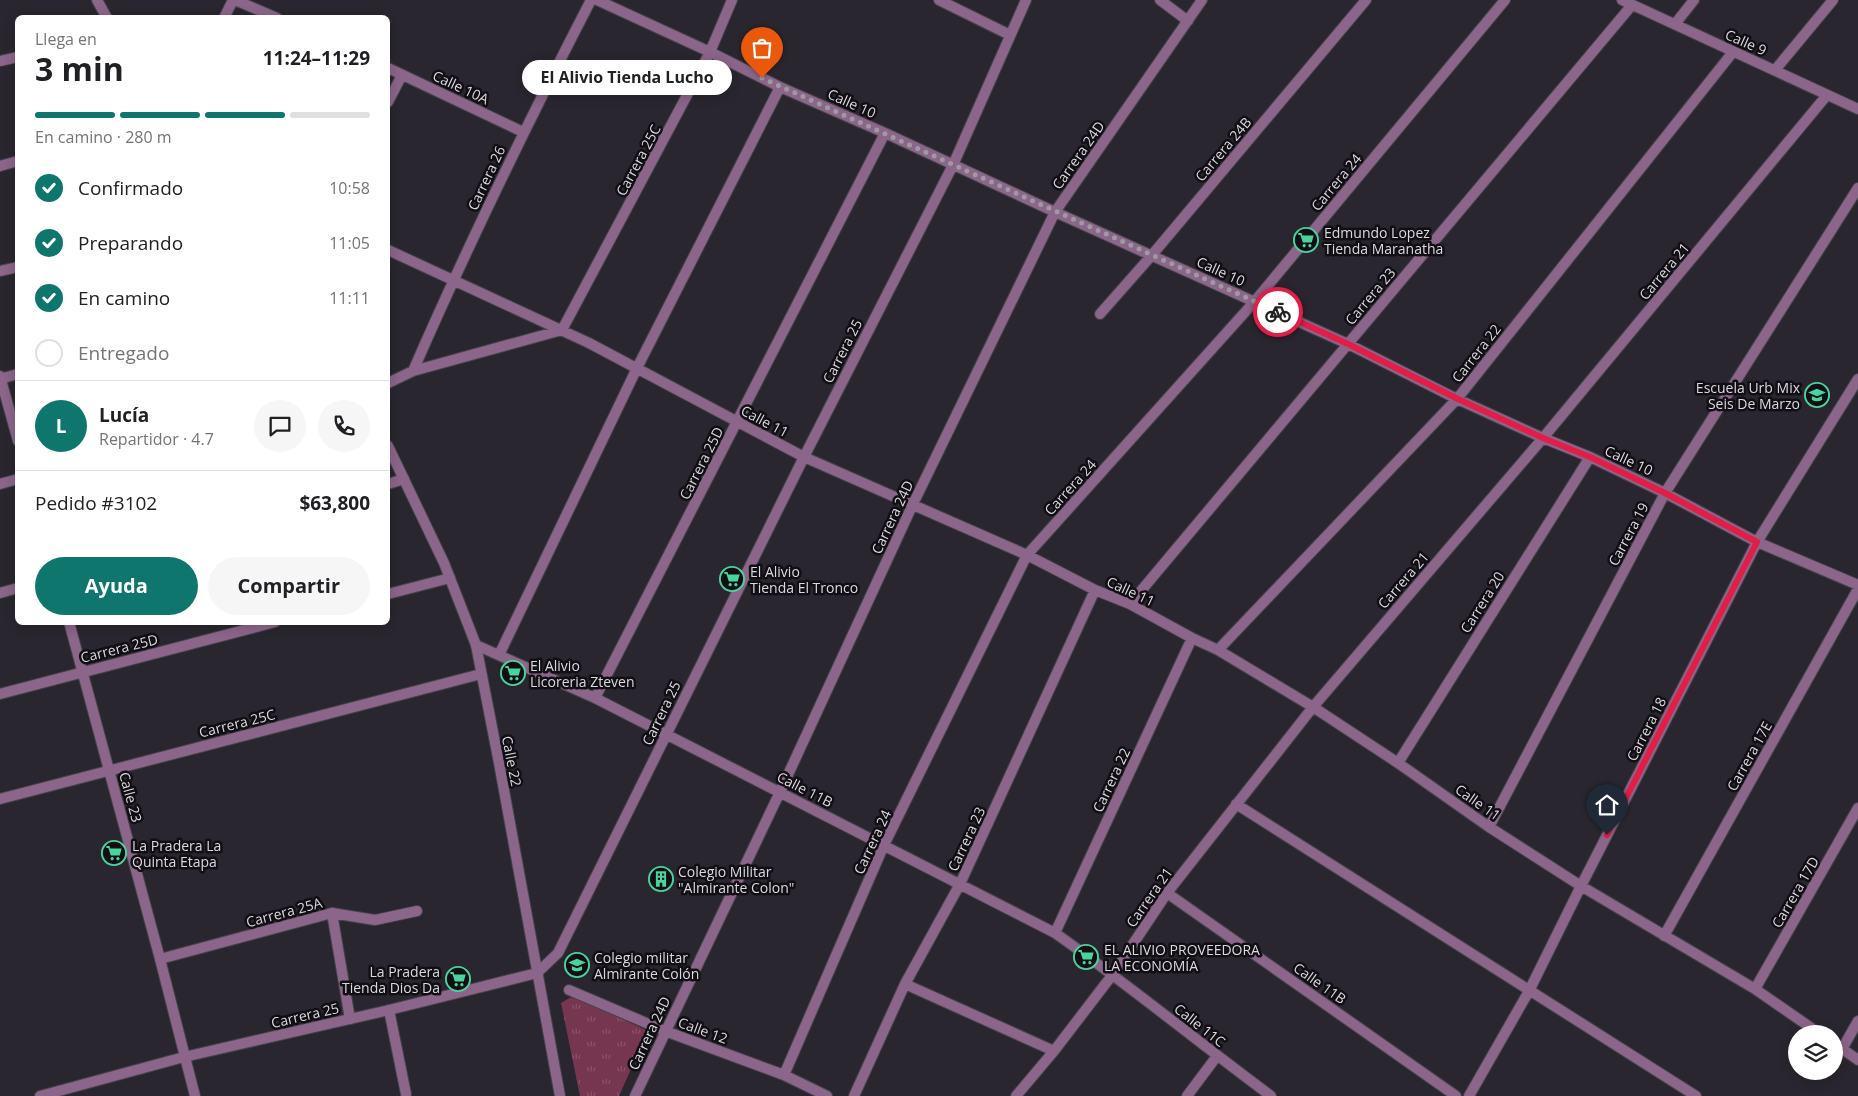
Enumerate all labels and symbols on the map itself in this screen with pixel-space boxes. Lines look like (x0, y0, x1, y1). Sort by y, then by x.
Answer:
street label: Calle 9 (1722, 25, 1770, 59)
pin (741, 27, 783, 78)
callout: El Alivio Tienda Lucho (522, 60, 732, 96)
street label: Calle 10A (430, 66, 492, 108)
street label: Calle 10 (825, 84, 879, 122)
street label: Carrera 24B (1191, 113, 1255, 185)
street label: Carrera 24D (1047, 117, 1109, 193)
street label: Carrera 25C (611, 121, 665, 199)
street label: Carrera 26 (463, 143, 509, 213)
street label: Carrera 24 (1307, 149, 1365, 215)
place label: Edmundo Lopez Tienda Maranatha (1324, 223, 1443, 258)
supermarket icon: Edmundo Lopez Tienda Maranatha (1293, 227, 1319, 253)
street label: Carrera 21 (1635, 238, 1693, 304)
street label: Calle 10 (1194, 252, 1248, 290)
street label: Carrera 23 (1341, 263, 1399, 329)
courier (1253, 287, 1303, 337)
street label: Carrera 25 (818, 316, 866, 386)
street label: Carrera 22 (1447, 320, 1505, 386)
place label: Escuela Urb Mix Seis De Marzo (1696, 378, 1801, 413)
school or university icon: Escuela Urb Mix Seis De Marzo (1804, 382, 1830, 408)
street label: Calle 11 (738, 401, 792, 441)
street label: Carrera 25D (675, 423, 727, 503)
street label: Calle 10 (1602, 441, 1656, 479)
street label: Carrera 24 (1040, 455, 1100, 519)
street label: Carrera 24D (867, 477, 917, 557)
street label: Carrera 19 (1603, 499, 1653, 569)
street label: Carrera 21 (1373, 548, 1433, 612)
place label: El Alivio Tienda El Tronco (750, 562, 858, 597)
supermarket icon: El Alivio Tienda El Tronco (719, 566, 745, 592)
street label: Carrera 20 (1456, 568, 1508, 636)
street label: Calle 11 (1104, 572, 1158, 610)
street label: Carrera 25D (78, 629, 160, 667)
place label: El Alivio Licoreria Zteven (530, 656, 635, 691)
supermarket icon: El Alivio Licoreria Zteven (500, 660, 526, 686)
street label: Carrera 25 (637, 678, 685, 748)
street label: Carrera 18 (1622, 694, 1670, 764)
street label: Carrera 25C (197, 704, 277, 742)
street label: Carrera 17E (1722, 718, 1776, 794)
street label: Calle 22 (498, 734, 526, 788)
street label: Carrera 22 (1088, 745, 1134, 815)
street label: Calle 11B (774, 767, 836, 811)
street label: Calle 23 (115, 770, 147, 824)
street label: Calle 11 (1452, 780, 1504, 824)
pin (1586, 784, 1628, 835)
street label: Carrera 23 (943, 804, 989, 874)
street label: Carrera 24 (849, 807, 895, 877)
place label: La Pradera La Quinta Etapa (132, 836, 221, 871)
supermarket icon: La Pradera La Quinta Etapa (101, 840, 127, 866)
street label: Carrera 17D (1767, 853, 1823, 931)
place label: Colegio Militar "Almirante Colon" (678, 862, 794, 897)
street label: Carrera 21 (1121, 863, 1177, 931)
building icon: Colegio Militar "Almirante Colon" (648, 866, 674, 892)
street label: Carrera 25A (244, 893, 324, 931)
place label: EL ALIVIO PROVEEDORA LA ECONOMÍA (1104, 940, 1260, 975)
supermarket icon: EL ALIVIO PROVEEDORA LA ECONOMÍA (1073, 944, 1099, 970)
place label: Colegio militar Almirante Colón (594, 948, 699, 983)
school or university icon: Colegio militar Almirante Colón (564, 952, 590, 978)
street label: Calle 11B (1290, 958, 1350, 1008)
place label: La Pradera Tienda Dios Da (342, 962, 440, 997)
supermarket icon: La Pradera Tienda Dios Da (445, 966, 471, 992)
street label: Carrera 24D (624, 993, 674, 1073)
street label: Carrera 25 (269, 998, 341, 1032)
street label: Calle 11C (1171, 999, 1230, 1051)
street label: Calle 12 (676, 1012, 730, 1048)

